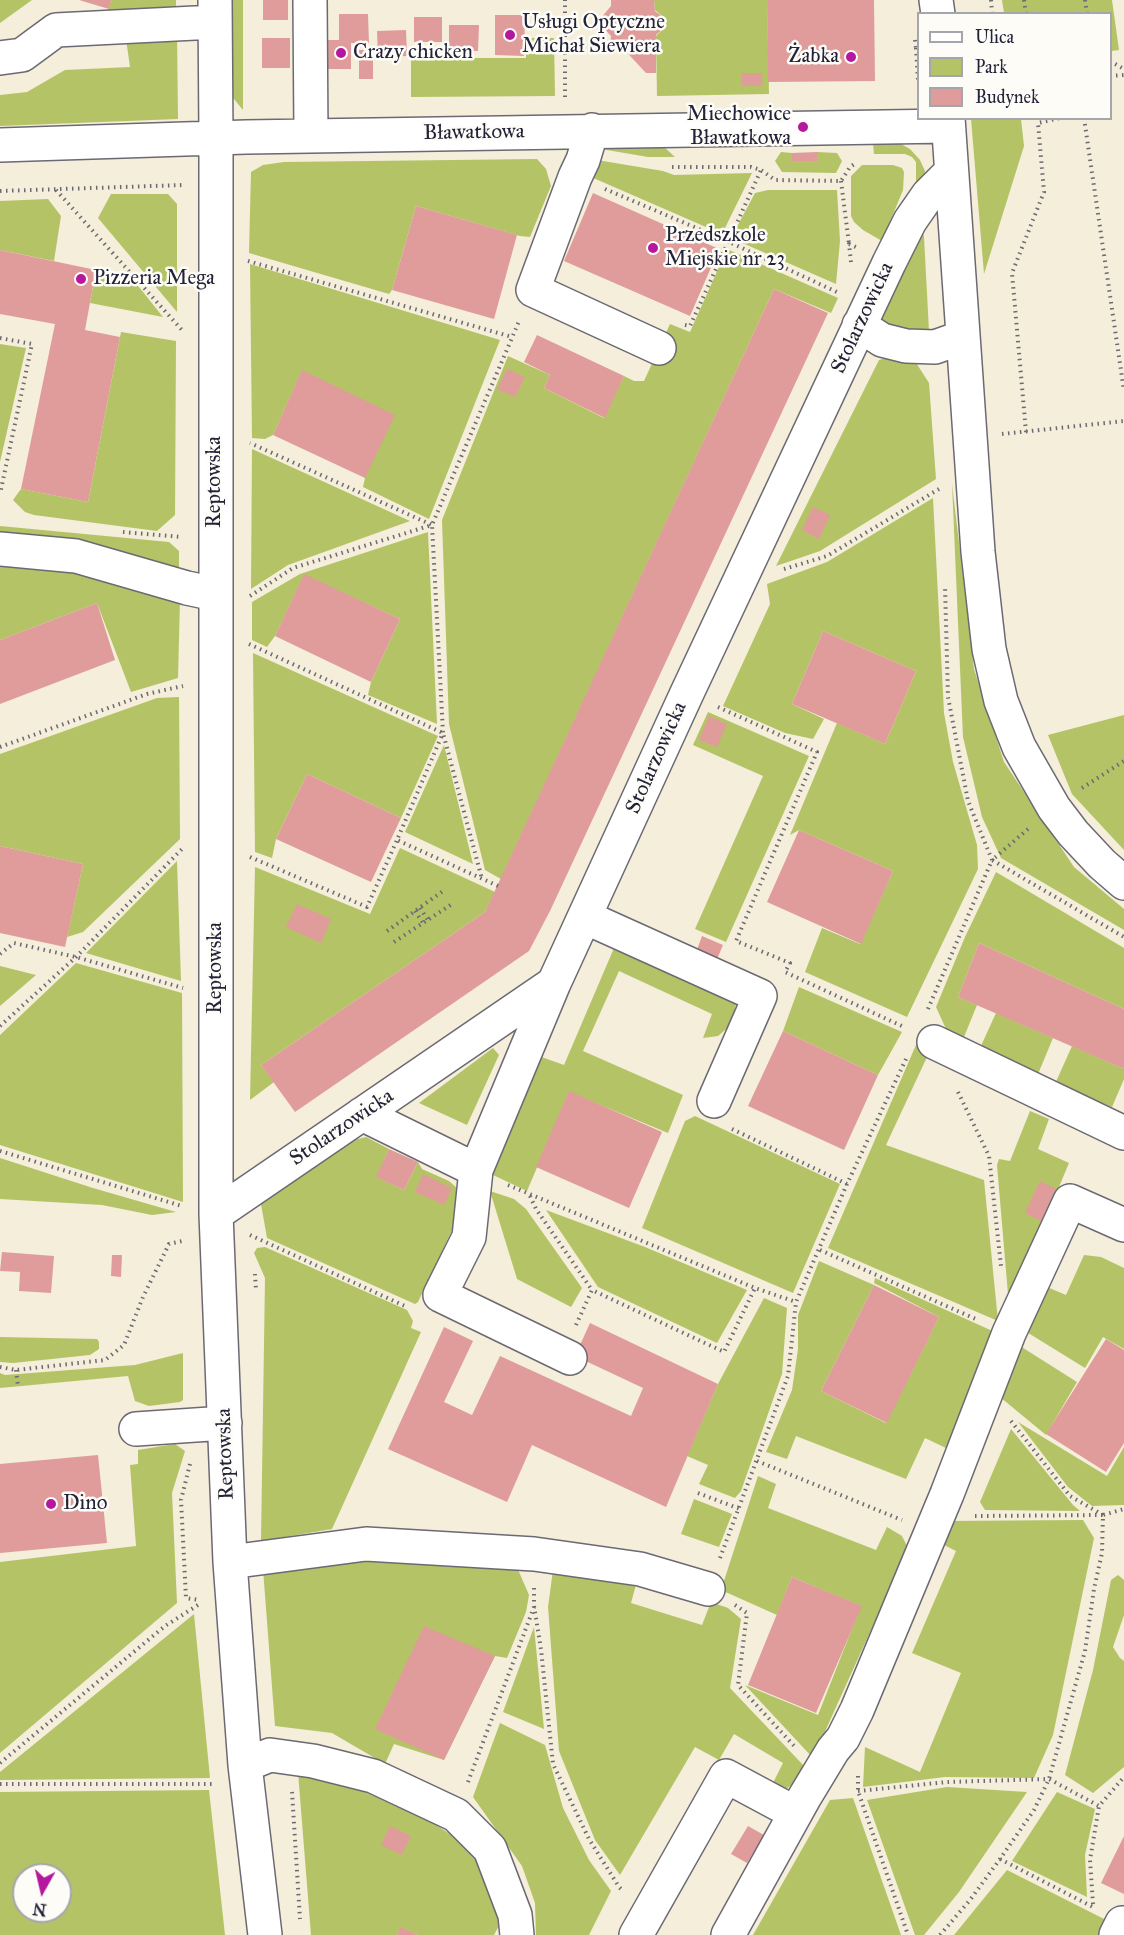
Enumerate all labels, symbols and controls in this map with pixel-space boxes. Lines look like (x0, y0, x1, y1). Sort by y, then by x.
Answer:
place label: Usługi Optyczne Michał Siewiera (522, 10, 665, 60)
legend (917, 12, 1112, 120)
text: Ulica (975, 26, 1014, 48)
marker: Usługi Optyczne Michał Siewiera (503, 28, 517, 42)
place label: Crazy chicken (353, 40, 473, 66)
place label: Żabka (788, 44, 839, 70)
marker: Crazy chicken (334, 46, 348, 60)
marker: Żabka (844, 50, 858, 64)
text: Park (975, 56, 1008, 78)
text: Budynek (975, 86, 1039, 108)
place label: Miechowice Bławatkowa (687, 102, 791, 152)
street label: Bławatkowa (423, 120, 525, 146)
marker: Miechowice Bławatkowa (796, 120, 810, 134)
place label: Przedszkole Miejskie nr 23 (665, 223, 785, 273)
marker: Przedszkole Miejskie nr 23 (646, 241, 660, 255)
street label: Stolarzowicka (826, 258, 900, 378)
place label: Pizzeria Mega (93, 266, 215, 292)
marker: Pizzeria Mega (74, 272, 88, 286)
street label: Reptowska (202, 436, 228, 528)
street label: Stolarzowicka (621, 698, 693, 818)
street label: Reptowska (203, 922, 229, 1014)
street label: Stolarzowicka (285, 1084, 399, 1172)
street label: Reptowska (212, 1408, 240, 1500)
place label: Dino (63, 1491, 107, 1517)
marker: Dino (44, 1497, 58, 1511)
north arrow (12, 1863, 72, 1923)
text: N (32, 1899, 48, 1920)

